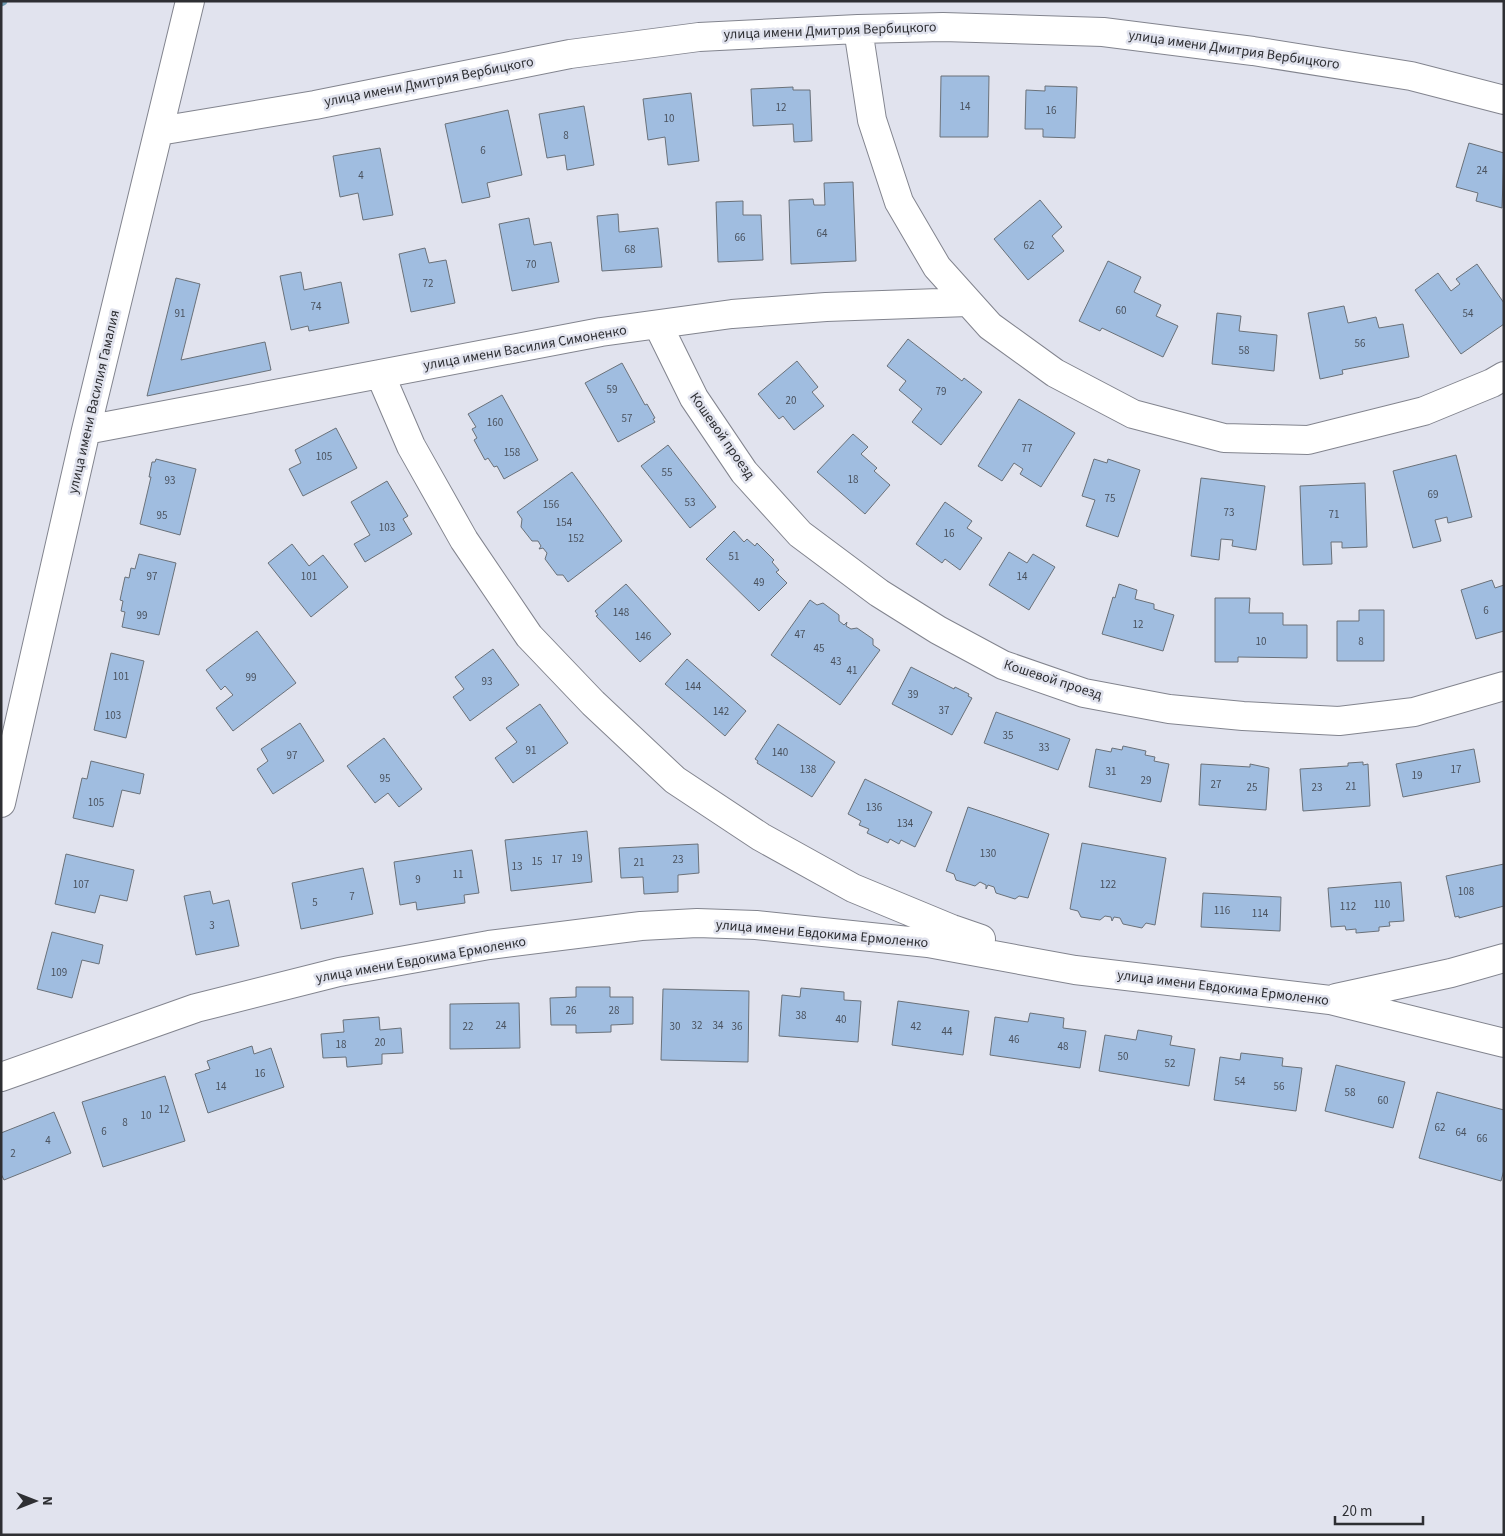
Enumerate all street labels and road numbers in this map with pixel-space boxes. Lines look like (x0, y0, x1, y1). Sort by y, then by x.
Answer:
street label: улица имени Дмитрия Вербицкого (723, 17, 937, 45)
street label: улица имени Дмитрия Вербицкого (1127, 25, 1341, 75)
street label: улица имени Дмитрия Вербицкого (323, 52, 535, 112)
street label: улица имени Василия Гамалия (63, 308, 125, 496)
street label: улица имени Василия Симоненко (422, 320, 628, 376)
street label: Кошевой проезд (684, 388, 760, 484)
street label: Кошевой проезд (1001, 655, 1105, 705)
street label: улица имени Евдокима Ермоленко (715, 915, 929, 953)
street label: улица имени Евдокима Ермоленко (314, 932, 528, 988)
street label: улица имени Евдокима Ермоленко (1116, 965, 1330, 1011)

